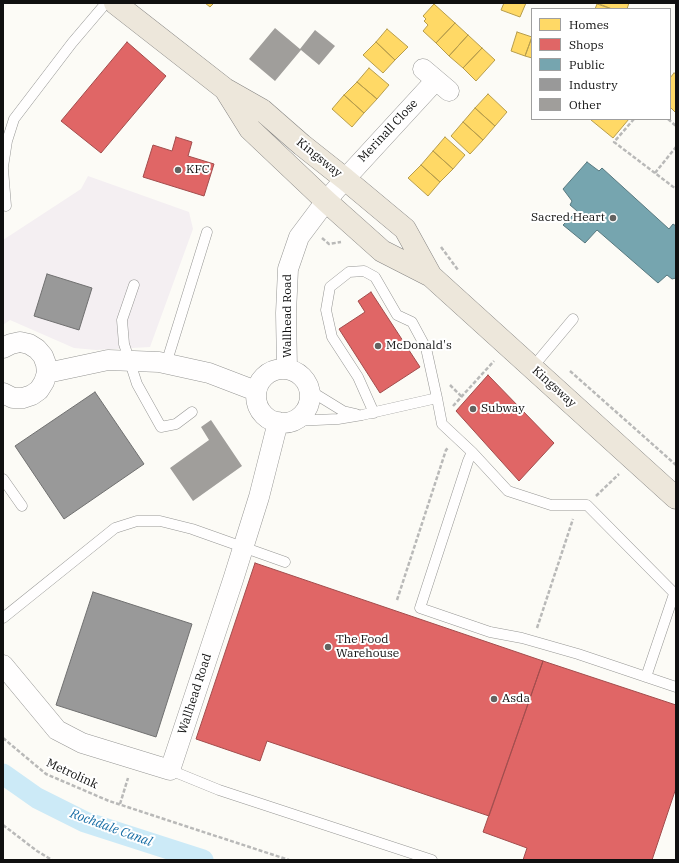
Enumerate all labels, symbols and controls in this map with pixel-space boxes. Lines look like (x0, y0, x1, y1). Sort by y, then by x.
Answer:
legend (531, 8, 671, 120)
text: Homes (569, 17, 609, 32)
text: Shops (569, 37, 604, 52)
text: Public (569, 57, 605, 72)
text: Industry (569, 77, 618, 92)
street label: Merinall Close (355, 97, 421, 165)
text: Other (569, 97, 601, 112)
street label: Kingsway (293, 135, 345, 181)
place label: KFC (186, 163, 210, 177)
marker: KFC (173, 165, 183, 175)
place label: Sacred Heart (531, 211, 605, 225)
marker: Sacred Heart (608, 213, 618, 223)
street label: Wallhead Road (281, 274, 295, 358)
place label: McDonald's (386, 339, 452, 353)
marker: McDonald's (373, 341, 383, 351)
street label: Kingsway (529, 363, 579, 411)
place label: Subway (481, 402, 525, 416)
marker: Subway (468, 404, 478, 414)
place label: The Food Warehouse (336, 633, 399, 661)
marker: The Food Warehouse (323, 642, 333, 652)
street label: Wallhead Road (175, 652, 215, 736)
place label: Asda (502, 692, 530, 706)
marker: Asda (489, 694, 499, 704)
street label: Metrolink (44, 756, 100, 792)
water label: Rochdale Canal (68, 806, 154, 850)

